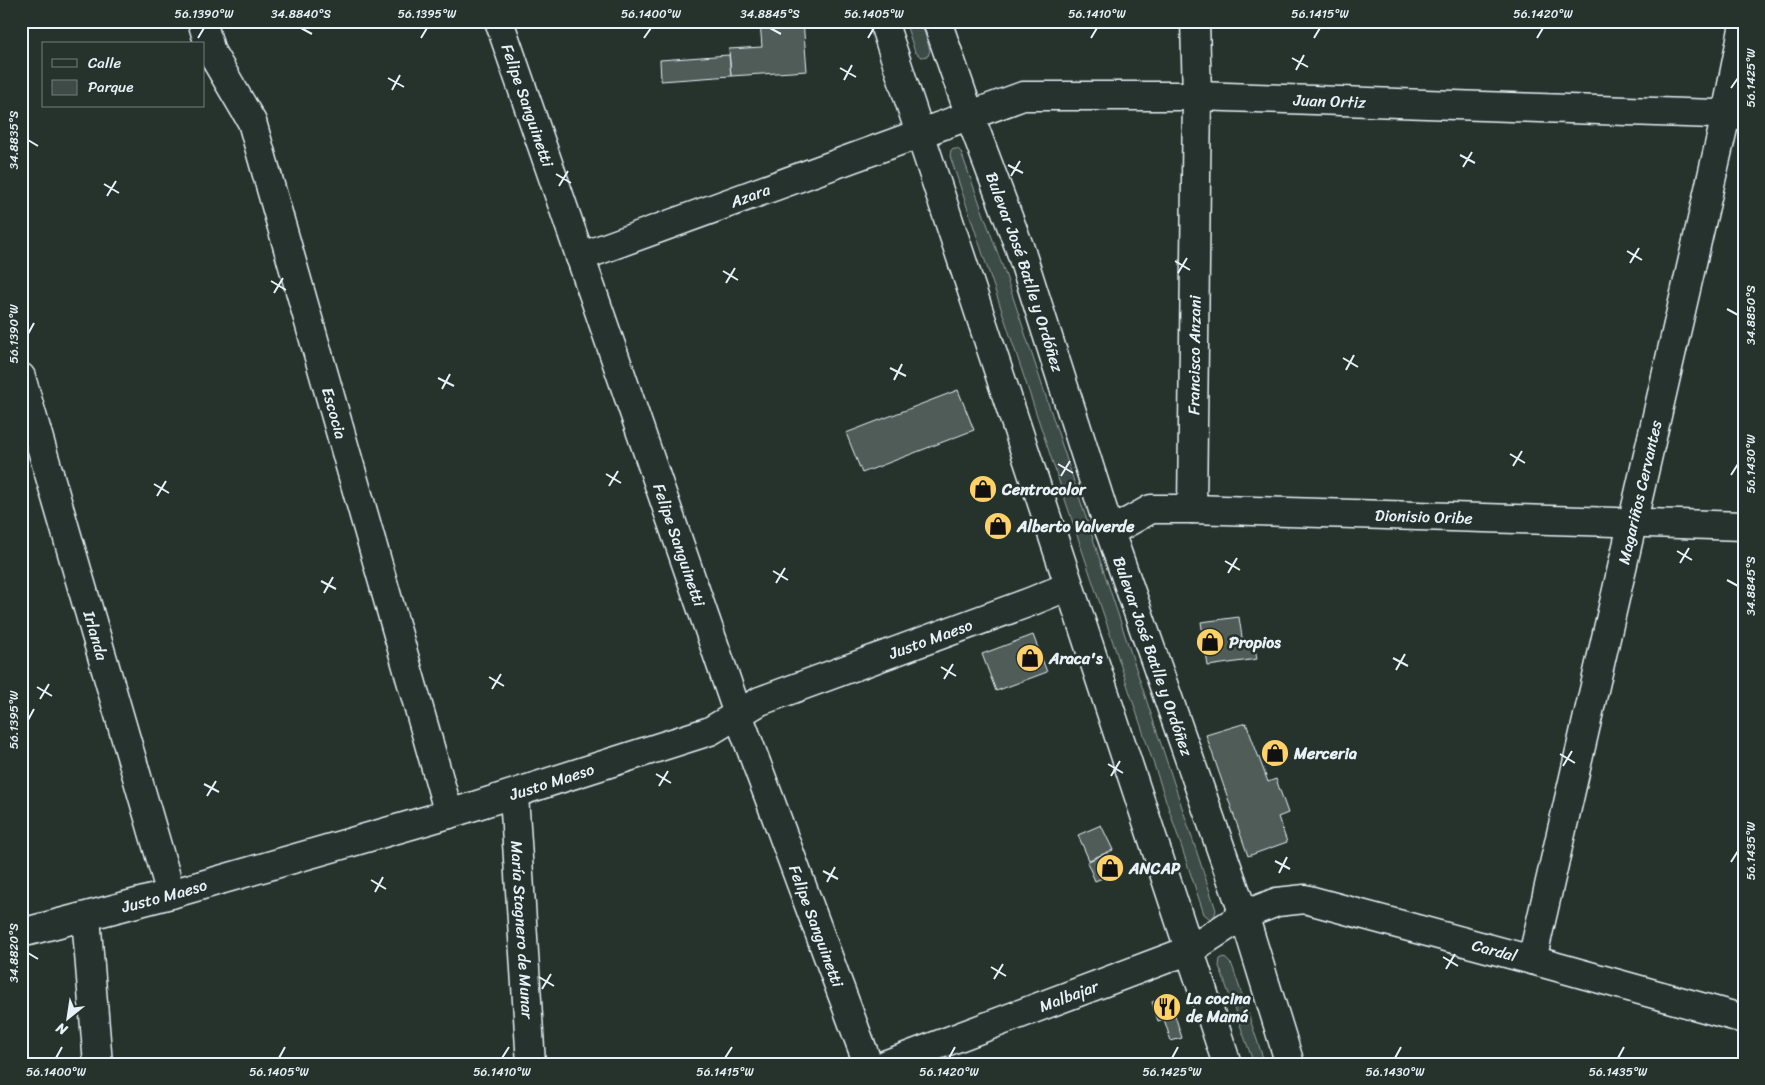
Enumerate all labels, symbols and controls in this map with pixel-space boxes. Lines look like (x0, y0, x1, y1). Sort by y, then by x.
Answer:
text: 56.1390°W (175, 3, 234, 25)
text: 34.8840°S (271, 3, 331, 25)
text: 56.1395°W (398, 3, 457, 25)
text: 56.1400°W (621, 3, 682, 25)
text: 34.8845°S (740, 3, 800, 25)
text: 56.1405°W (844, 3, 905, 25)
text: 56.1410°W (1068, 3, 1127, 25)
text: 56.1415°W (1291, 3, 1349, 25)
text: 56.1420°W (1513, 3, 1573, 25)
street label: Felipe Sanguinetti (493, 40, 563, 171)
legend (42, 42, 205, 108)
text: 56.1425°W (1740, 48, 1762, 108)
text: Calle (88, 50, 121, 76)
text: Parque (88, 74, 133, 100)
street label: Juan Ortiz (1292, 85, 1367, 116)
text: 34.8835°S (3, 110, 25, 169)
street label: Bulevar José Batlle y Ordóñez (978, 167, 1073, 376)
street label: Azara (725, 174, 775, 216)
text: 34.8850°S (1740, 285, 1762, 345)
street label: Francisco Anzani (1179, 294, 1209, 415)
text: 56.1390°W (3, 304, 25, 363)
street label: Escocia (314, 384, 356, 442)
street label: Magariños Cervantes (1609, 417, 1670, 567)
text: 56.1430°W (1740, 434, 1762, 493)
shop icon: Centrocolor (968, 474, 998, 504)
place label: Centrocolor (1001, 475, 1087, 504)
street label: Felipe Sanguinetti (645, 479, 714, 611)
street label: Dionisio Oribe (1375, 500, 1473, 532)
shop icon: Alberto Valverde (983, 511, 1013, 541)
place label: Alberto Valverde (1016, 512, 1135, 541)
street label: Bulevar José Batlle y Ordóñez (1105, 552, 1202, 760)
text: 34.8845°S (1740, 556, 1762, 616)
street label: Irlanda (75, 606, 117, 665)
street label: Justo Maeso (883, 610, 976, 668)
shop icon: Propios (1195, 627, 1225, 657)
place label: Propios (1229, 628, 1281, 657)
shop icon: Araca's (1015, 643, 1045, 673)
place label: Araca's (1048, 644, 1103, 673)
text: 56.1395°W (3, 690, 25, 749)
shop icon: Merceria (1260, 738, 1290, 768)
place label: Merceria (1293, 739, 1357, 768)
street label: Justo Maeso (505, 754, 598, 809)
text: 56.1435°W (1740, 821, 1762, 880)
street label: María Stagnero de Munar (502, 840, 543, 1021)
shop icon: ANCAP (1095, 853, 1125, 883)
place label: ANCAP (1128, 854, 1181, 883)
street label: Felipe Sanguinetti (781, 860, 853, 992)
street label: Justo Maeso (117, 870, 210, 921)
text: 34.8820°S (3, 923, 25, 983)
street label: Cardal (1469, 930, 1521, 970)
street label: Malbajar (1035, 971, 1104, 1020)
place label: La cocina de Mamá (1186, 984, 1251, 1031)
north arrow (42, 992, 92, 1042)
restaurant icon: La cocina de Mamá (1152, 992, 1182, 1022)
text: N (51, 1015, 73, 1043)
text: 56.1400°W (26, 1061, 87, 1083)
text: 56.1405°W (249, 1061, 310, 1083)
text: 56.1410°W (473, 1061, 532, 1083)
text: 56.1415°W (696, 1061, 754, 1083)
text: 56.1420°W (919, 1061, 979, 1083)
text: 56.1425°W (1142, 1061, 1202, 1083)
text: 56.1430°W (1366, 1061, 1425, 1083)
text: 56.1435°W (1589, 1061, 1648, 1083)

